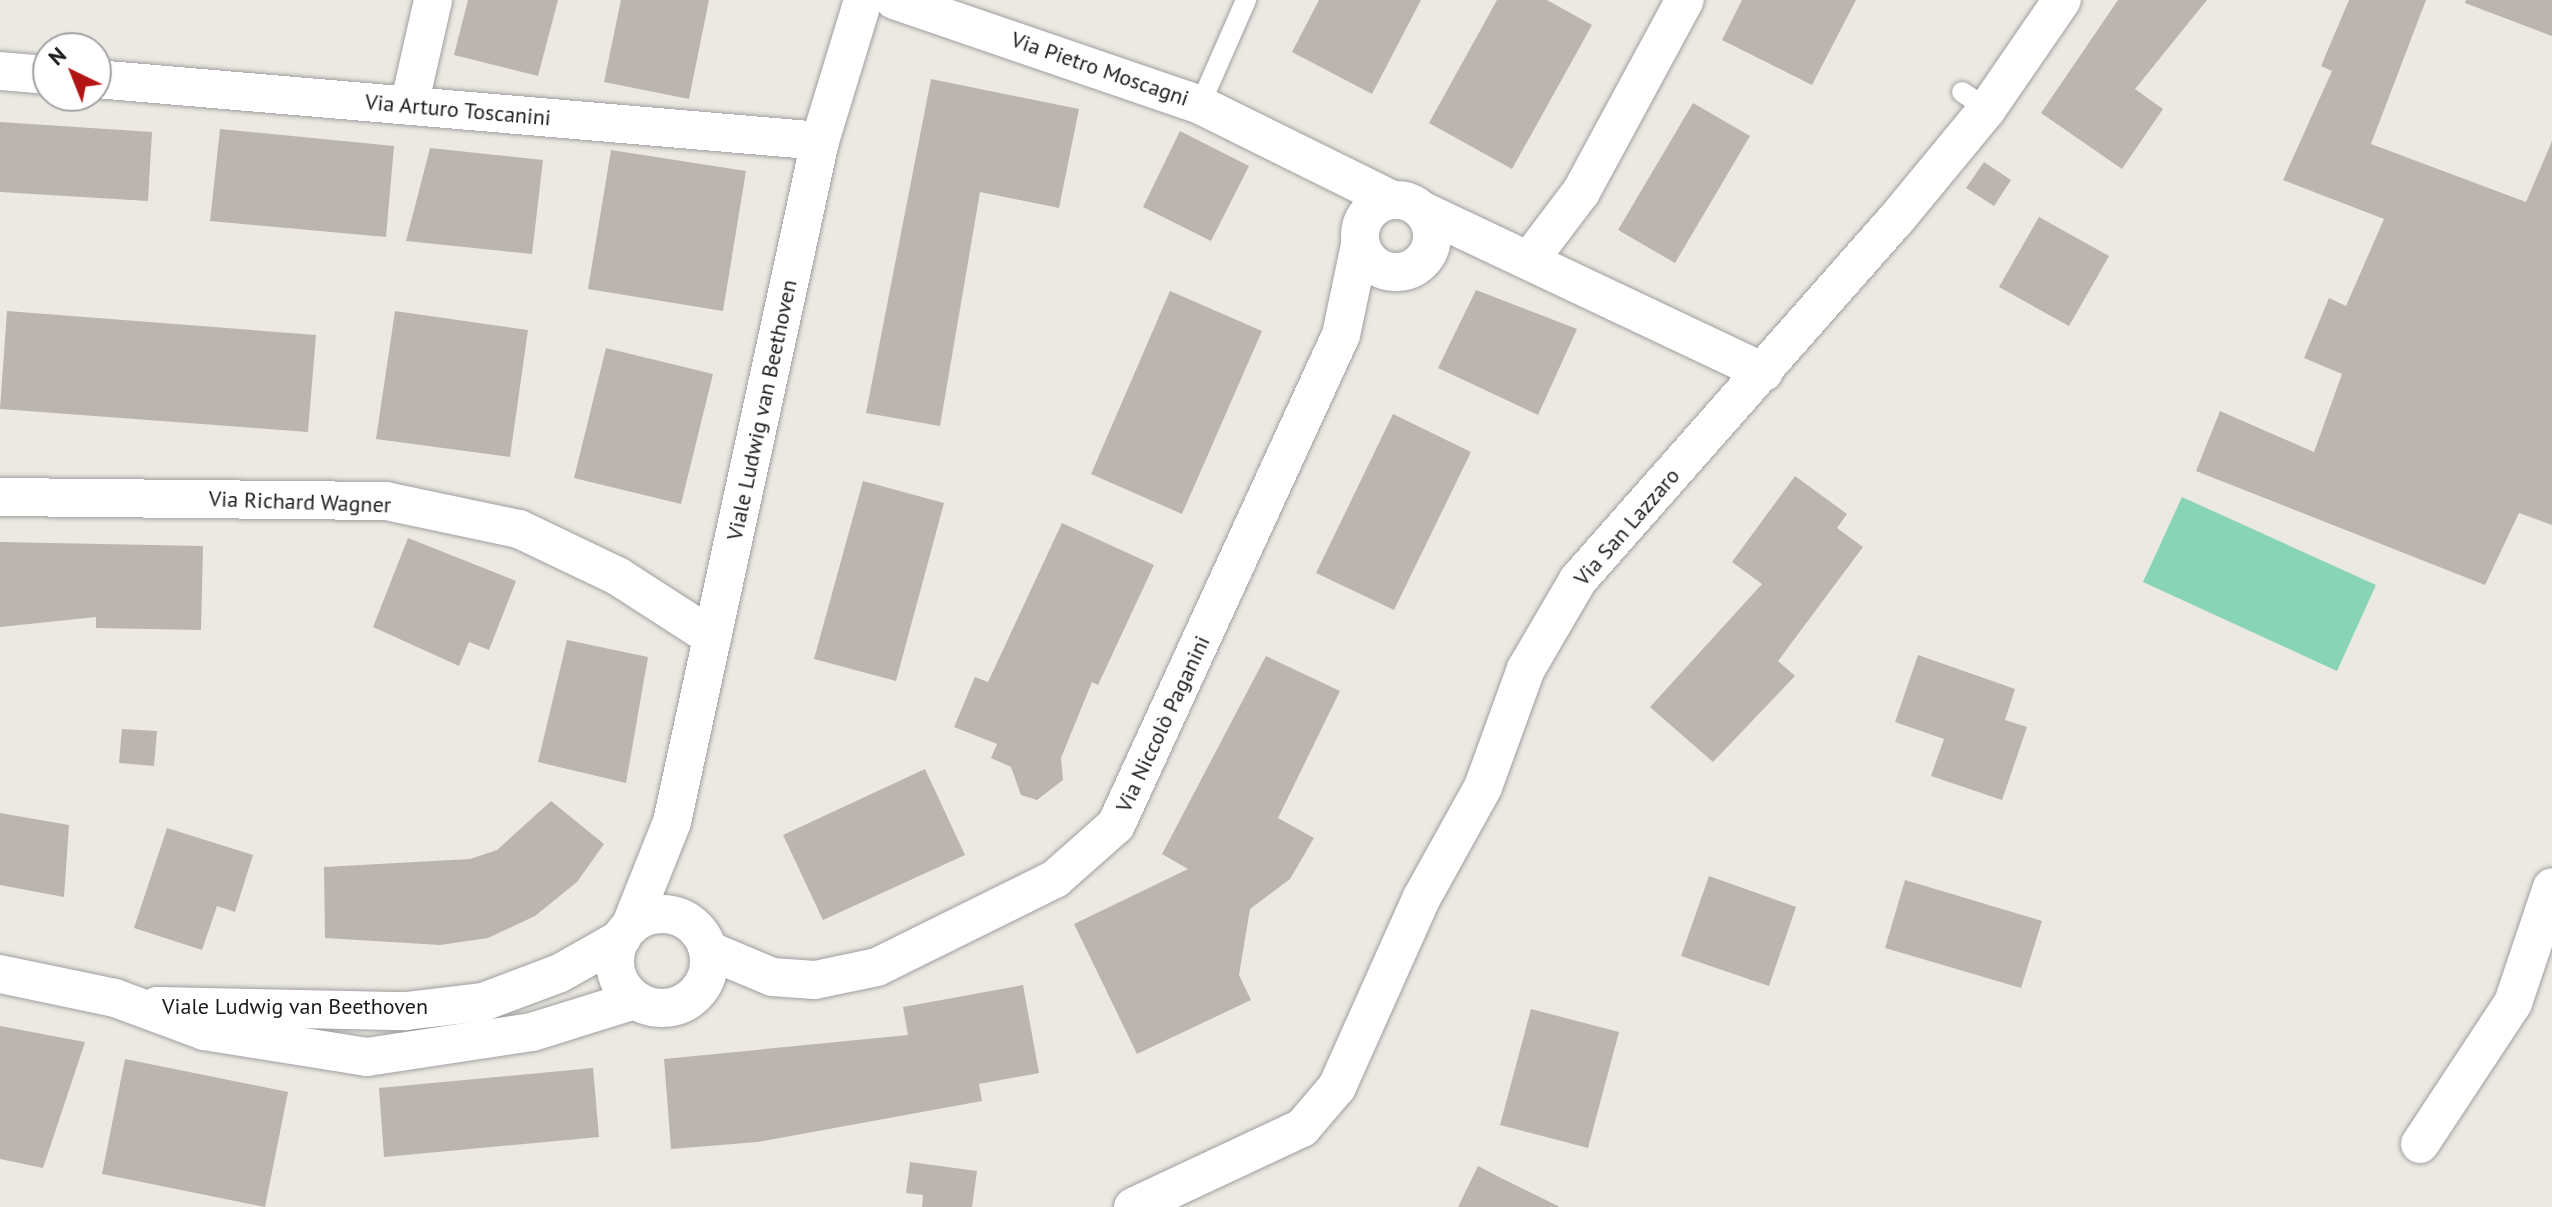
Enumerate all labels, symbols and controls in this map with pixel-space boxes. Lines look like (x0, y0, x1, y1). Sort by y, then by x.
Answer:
street label: Via Pietro Moscagni (1008, 26, 1192, 112)
north arrow (32, 32, 112, 112)
text: N (42, 41, 72, 71)
street label: Via Arturo Toscanini (363, 89, 553, 131)
street label: Viale Ludwig van Beethoven (721, 277, 803, 543)
street label: Via San Lazzaro (1569, 463, 1685, 591)
street label: Via Richard Wagner (208, 486, 392, 518)
street label: Via Niccolò Paganini (1111, 632, 1215, 816)
street label: Viale Ludwig van Beethoven (162, 994, 428, 1020)

